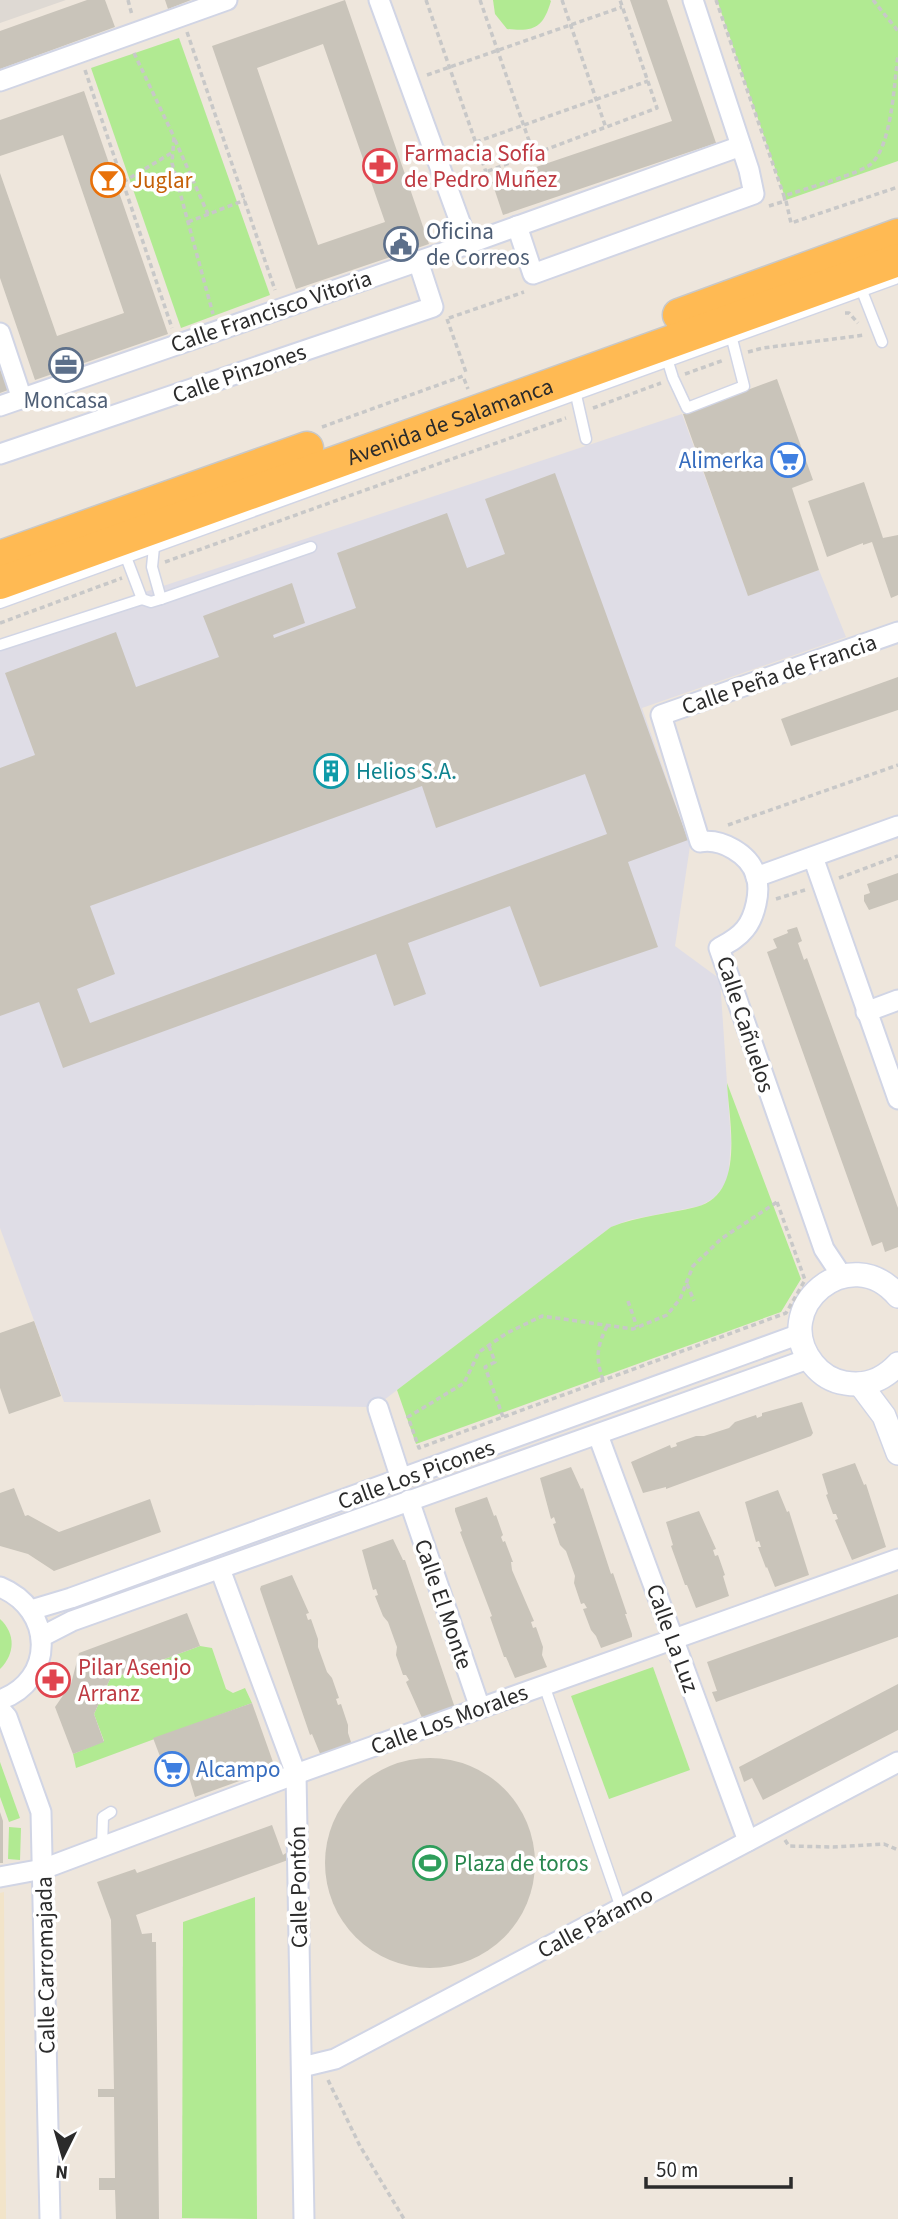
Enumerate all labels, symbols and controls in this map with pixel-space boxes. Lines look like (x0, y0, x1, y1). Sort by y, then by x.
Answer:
place label: Farmacia Sofía de Pedro Muñez (404, 137, 557, 196)
pharmacy icon: Farmacia Sofía de Pedro Muñez (361, 147, 399, 185)
bar icon: Juglar (89, 161, 127, 199)
place label: Juglar (132, 164, 194, 197)
place label: Oficina de Correos (426, 215, 530, 274)
public building icon: Oficina de Correos (382, 225, 420, 263)
street label: Calle Francisco Vitoria (166, 262, 376, 361)
street label: Calle Pinzones (168, 335, 310, 412)
office icon: Moncasa (47, 346, 85, 384)
street label: Avenida de Salamanca (342, 369, 558, 474)
place label: Moncasa (24, 384, 108, 417)
supermarket icon: Alimerka (769, 441, 807, 479)
place label: Alimerka (679, 444, 764, 477)
street label: Calle Peña de Francia (677, 626, 881, 723)
building icon: Helios S.A. (312, 752, 350, 790)
place label: Helios S.A. (356, 755, 457, 788)
street label: Calle Cañuelos (708, 952, 783, 1097)
street label: Calle Los Picones (333, 1431, 499, 1518)
street label: Calle El Monte (406, 1535, 481, 1674)
street label: Calle La Luz (638, 1579, 707, 1697)
place label: Pilar Asenjo Arranz (78, 1651, 192, 1710)
pharmacy icon: Pilar Asenjo Arranz (34, 1661, 72, 1699)
street label: Calle Los Morales (366, 1676, 532, 1763)
supermarket icon: Alcampo (153, 1750, 191, 1788)
place label: Alcampo (196, 1753, 281, 1786)
street label: Calle Pontón (281, 1825, 316, 1949)
sports icon: Plaza de toros (411, 1844, 449, 1882)
place label: Plaza de toros (454, 1847, 588, 1880)
street label: Calle Carromajada (27, 1876, 64, 2054)
street label: Calle Páramo (532, 1878, 659, 1967)
north arrow (28, 2121, 98, 2191)
scale bar (646, 2146, 791, 2190)
text: 50 m (656, 2155, 698, 2185)
text: N (54, 2157, 69, 2185)

